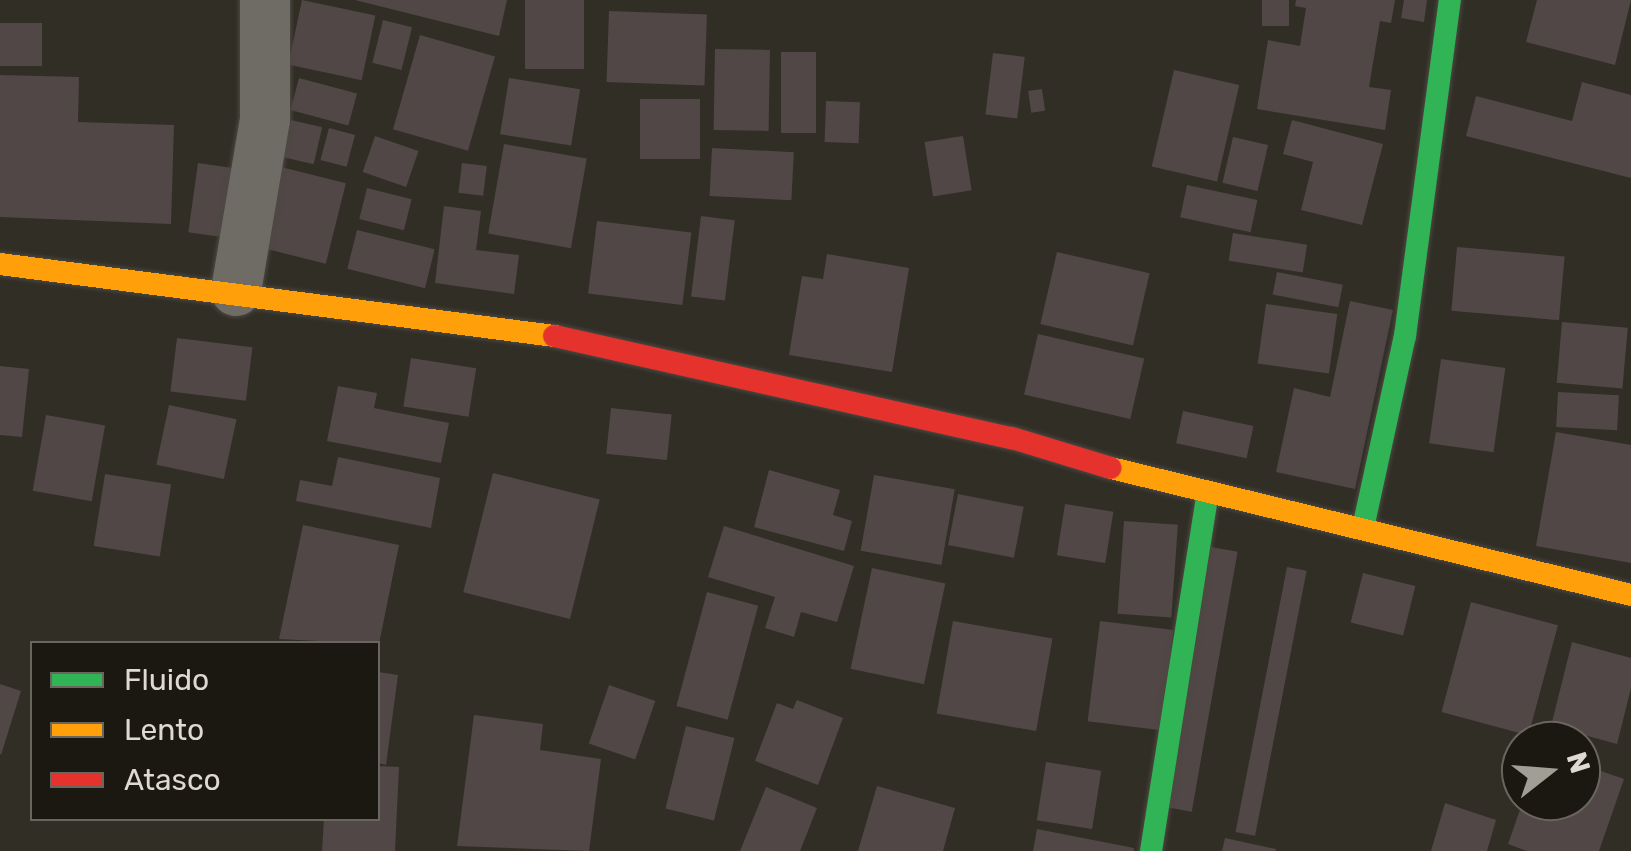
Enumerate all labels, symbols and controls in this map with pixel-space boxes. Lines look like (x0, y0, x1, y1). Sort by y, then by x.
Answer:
legend (30, 641, 380, 821)
text: Fluido (124, 662, 209, 698)
text: Lento (124, 712, 204, 748)
north arrow (1501, 721, 1601, 821)
text: N (1560, 748, 1597, 777)
text: Atasco (124, 762, 221, 798)

